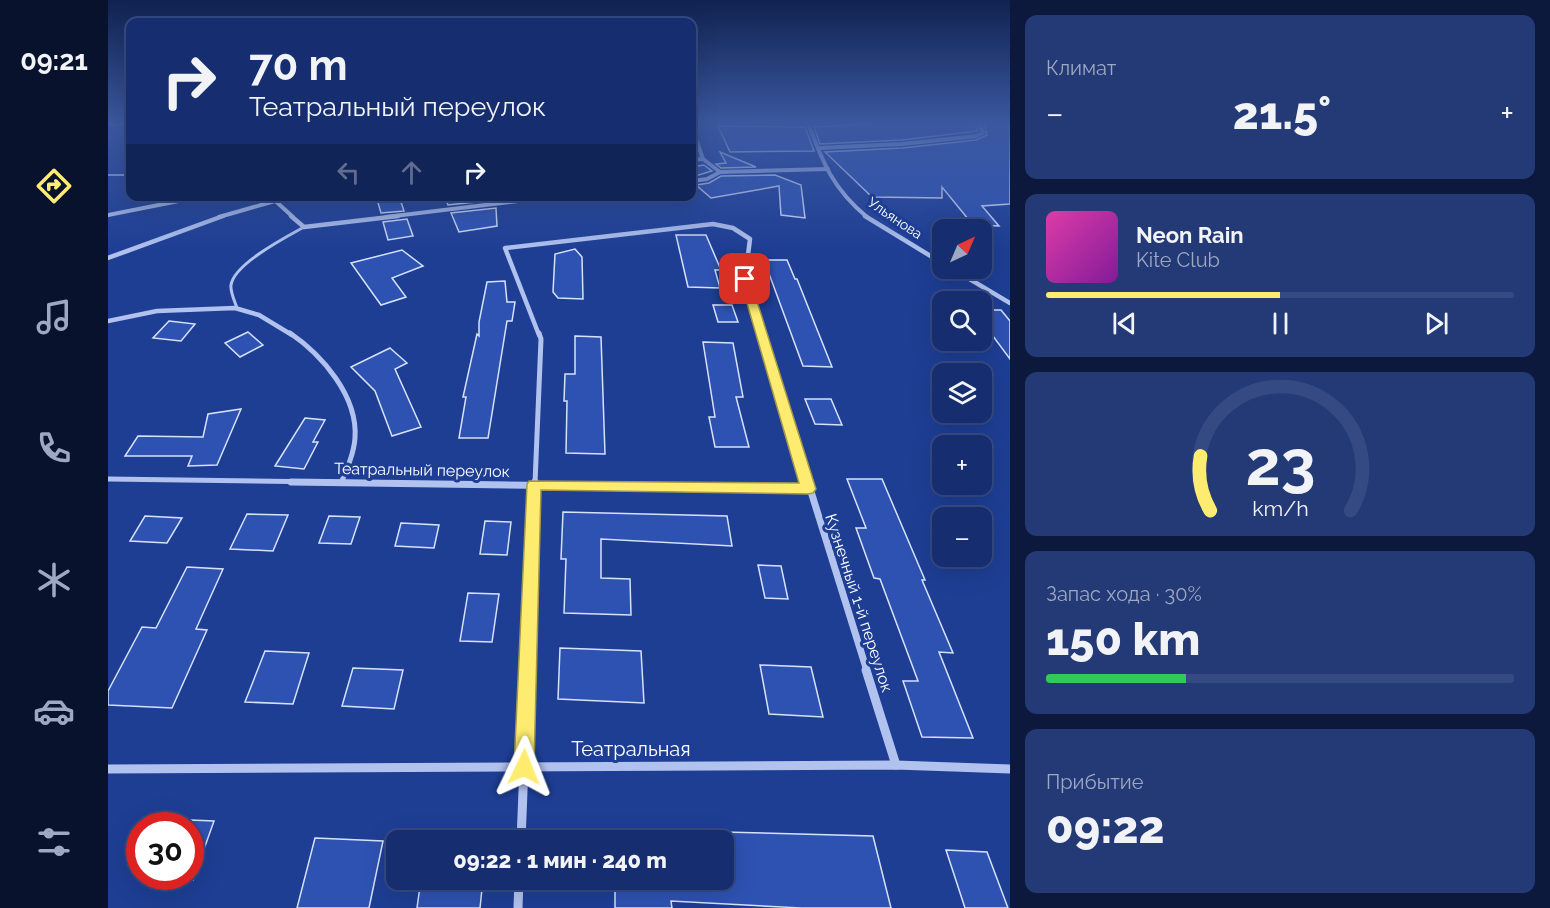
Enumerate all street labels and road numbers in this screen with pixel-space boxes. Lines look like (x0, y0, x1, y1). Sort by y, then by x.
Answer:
street label: Ульянова (865, 194, 925, 242)
street label: Театральный переулок (334, 459, 510, 481)
street label: Кузнечный 1-й переулок (821, 511, 897, 695)
street label: Театральная (571, 737, 691, 761)

